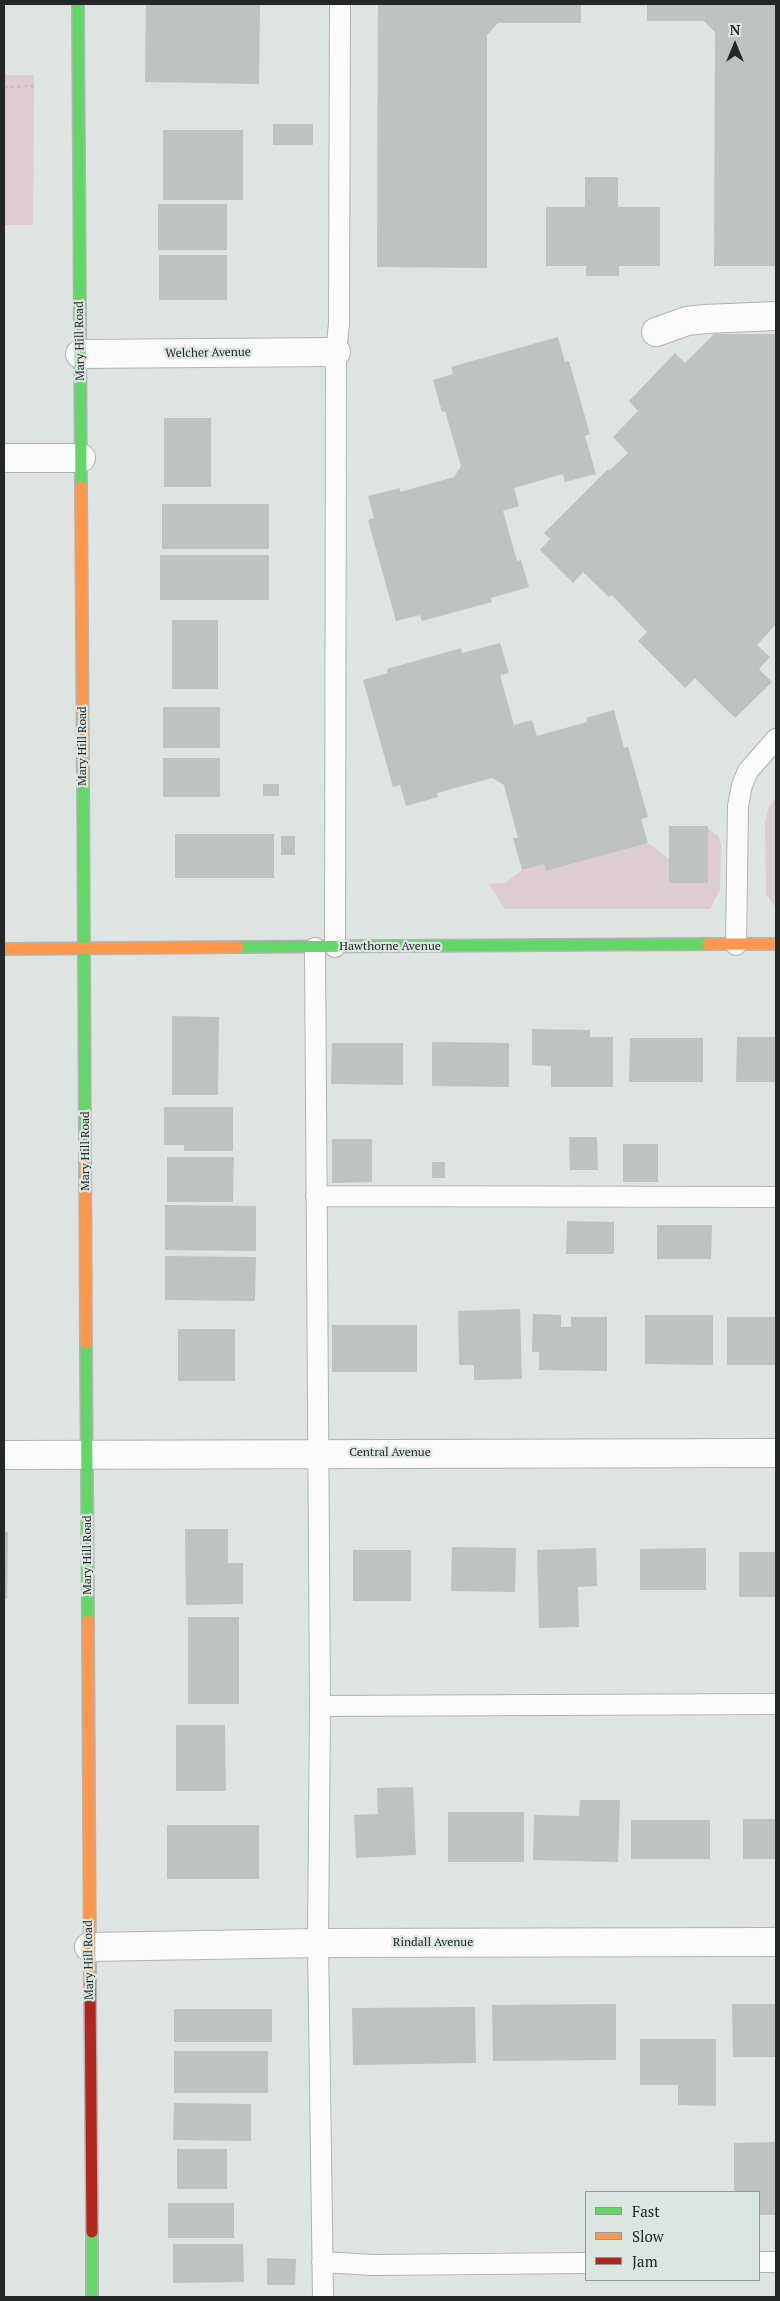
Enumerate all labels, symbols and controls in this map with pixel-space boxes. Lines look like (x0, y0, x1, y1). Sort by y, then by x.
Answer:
north arrow (710, 20, 760, 70)
text: N (730, 20, 740, 39)
street label: Mary Hill Road (72, 301, 88, 381)
street label: Welcher Avenue (165, 345, 251, 361)
street label: Mary Hill Road (76, 706, 90, 786)
street label: Hawthorne Avenue (339, 940, 441, 954)
street label: Mary Hill Road (79, 1111, 93, 1191)
street label: Central Avenue (349, 1446, 431, 1460)
street label: Mary Hill Road (81, 1515, 95, 1595)
street label: Mary Hill Road (81, 1920, 97, 2000)
street label: Rindall Avenue (393, 1936, 473, 1950)
legend (585, 2191, 760, 2281)
text: Fast (632, 2201, 660, 2221)
text: Slow (632, 2226, 664, 2246)
text: Jam (632, 2251, 658, 2271)

